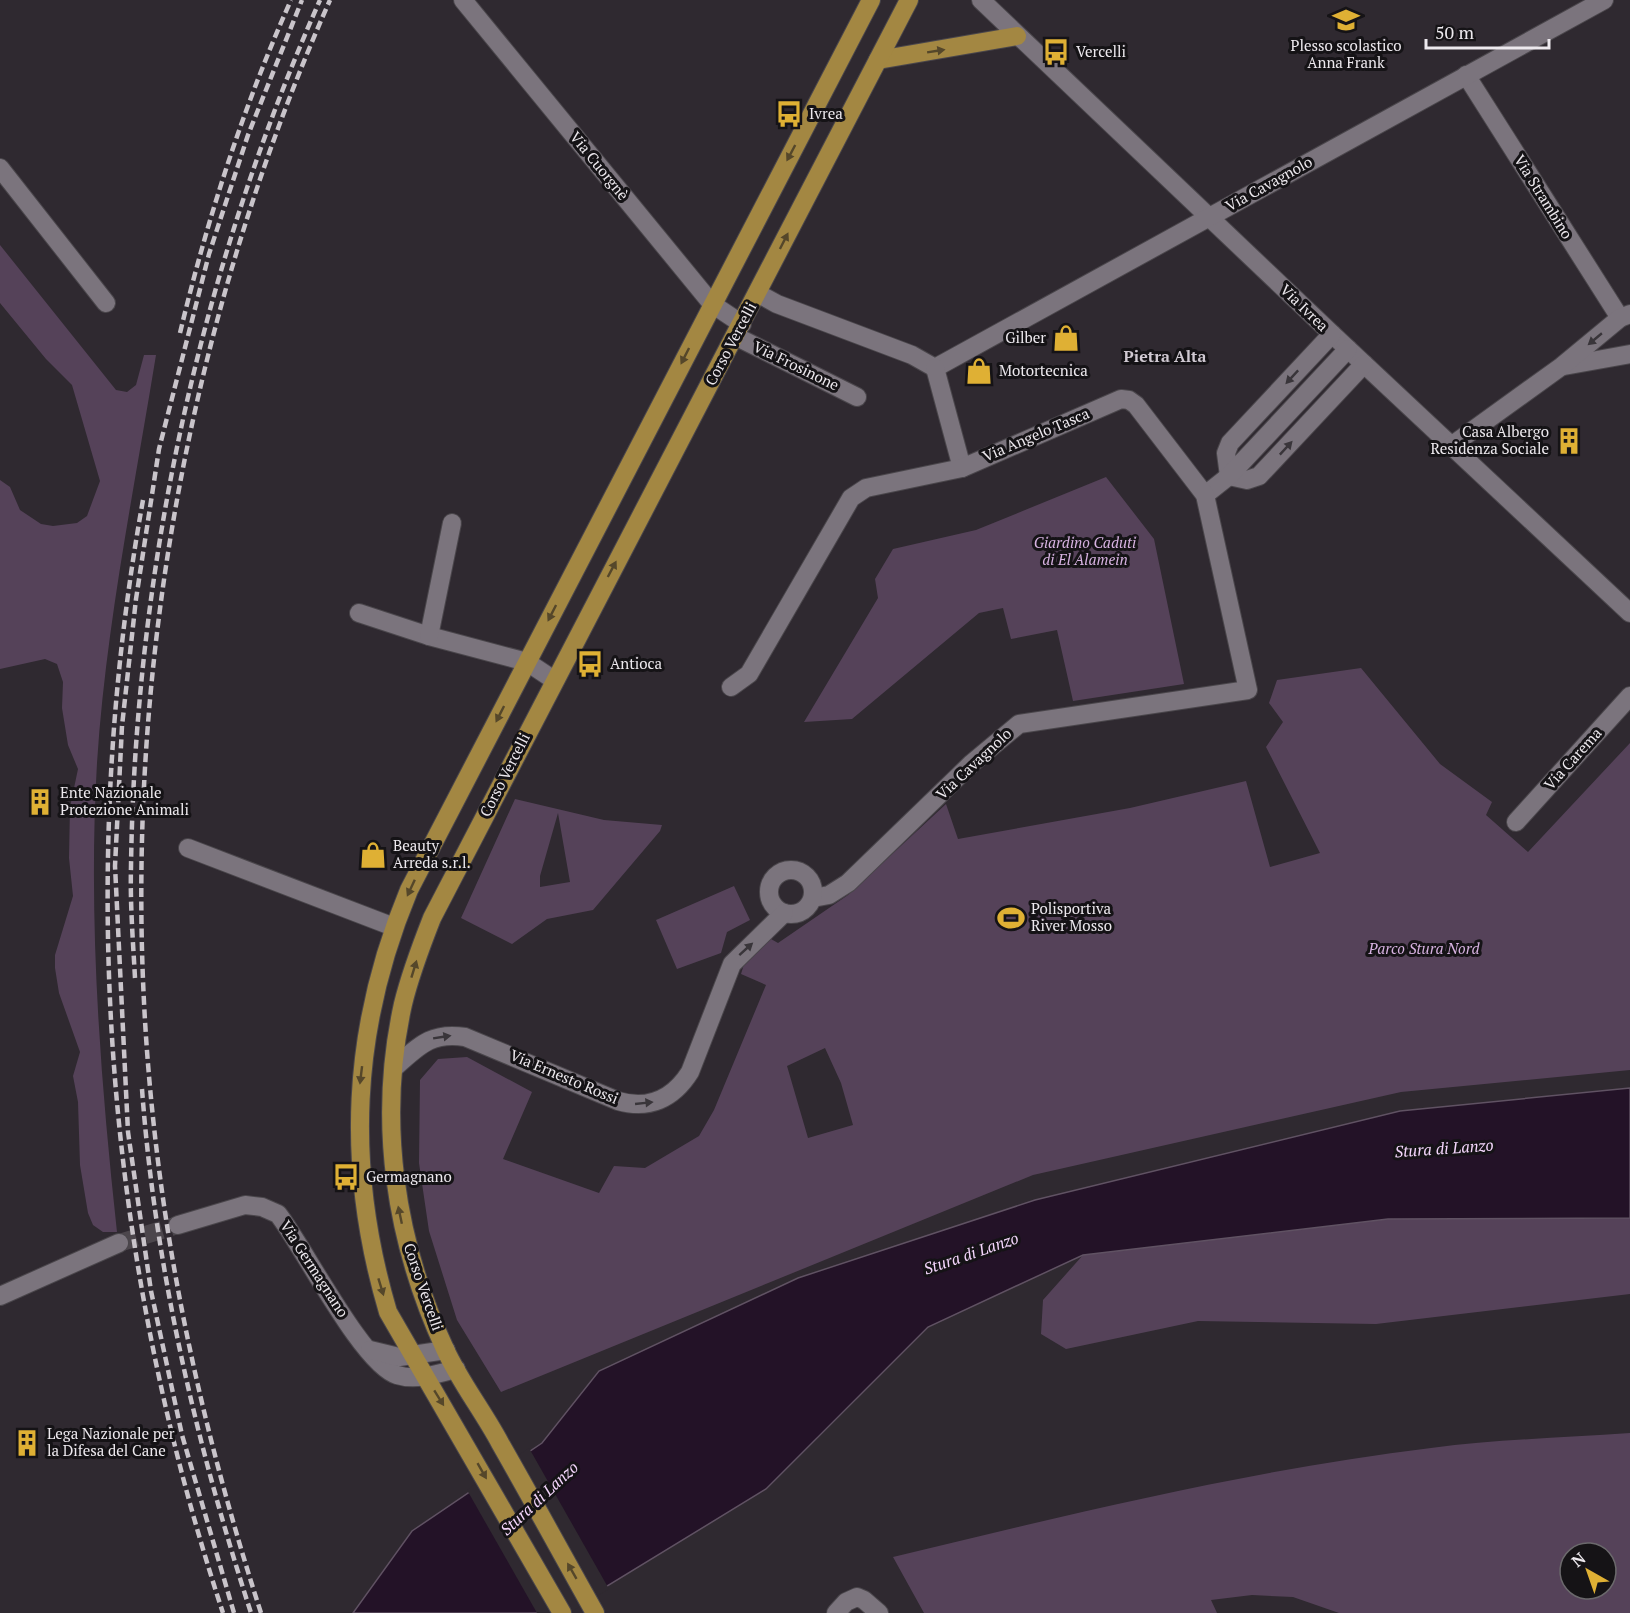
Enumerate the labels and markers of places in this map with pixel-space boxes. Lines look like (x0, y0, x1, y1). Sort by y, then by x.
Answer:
school or university icon: Plesso scolastico Anna Frank (1331, 5, 1361, 35)
place label: Plesso scolastico Anna Frank (1290, 35, 1402, 72)
bus stop icon: Vercelli (1041, 37, 1071, 67)
place label: Vercelli (1076, 41, 1126, 61)
bus stop icon: Ivrea (774, 99, 804, 129)
place label: Ivrea (809, 103, 843, 123)
shop icon: Gilber (1051, 323, 1081, 353)
place label: Gilber (1005, 327, 1046, 347)
shop icon: Motortecnica (964, 356, 994, 386)
place label: Motortecnica (999, 360, 1088, 380)
place label: Casa Albergo Residenza Sociale (1430, 421, 1549, 458)
building icon: Casa Albergo Residenza Sociale (1554, 426, 1584, 456)
bus stop icon: Antioca (575, 649, 605, 679)
place label: Antioca (610, 653, 663, 673)
place label: Ente Nazionale Protezione Animali (60, 782, 189, 819)
building icon: Ente Nazionale Protezione Animali (25, 787, 55, 817)
place label: Beauty Arreda s.r.l. (393, 835, 471, 872)
shop icon: Beauty Arreda s.r.l. (358, 840, 388, 870)
place label: Polisportiva River Mosso (1031, 898, 1112, 935)
sports icon: Polisportiva River Mosso (996, 903, 1026, 933)
bus stop icon: Germagnano (331, 1162, 361, 1192)
place label: Germagnano (366, 1166, 452, 1186)
place label: Lega Nazionale per la Difesa del Cane (47, 1423, 175, 1460)
building icon: Lega Nazionale per la Difesa del Cane (12, 1428, 42, 1458)

